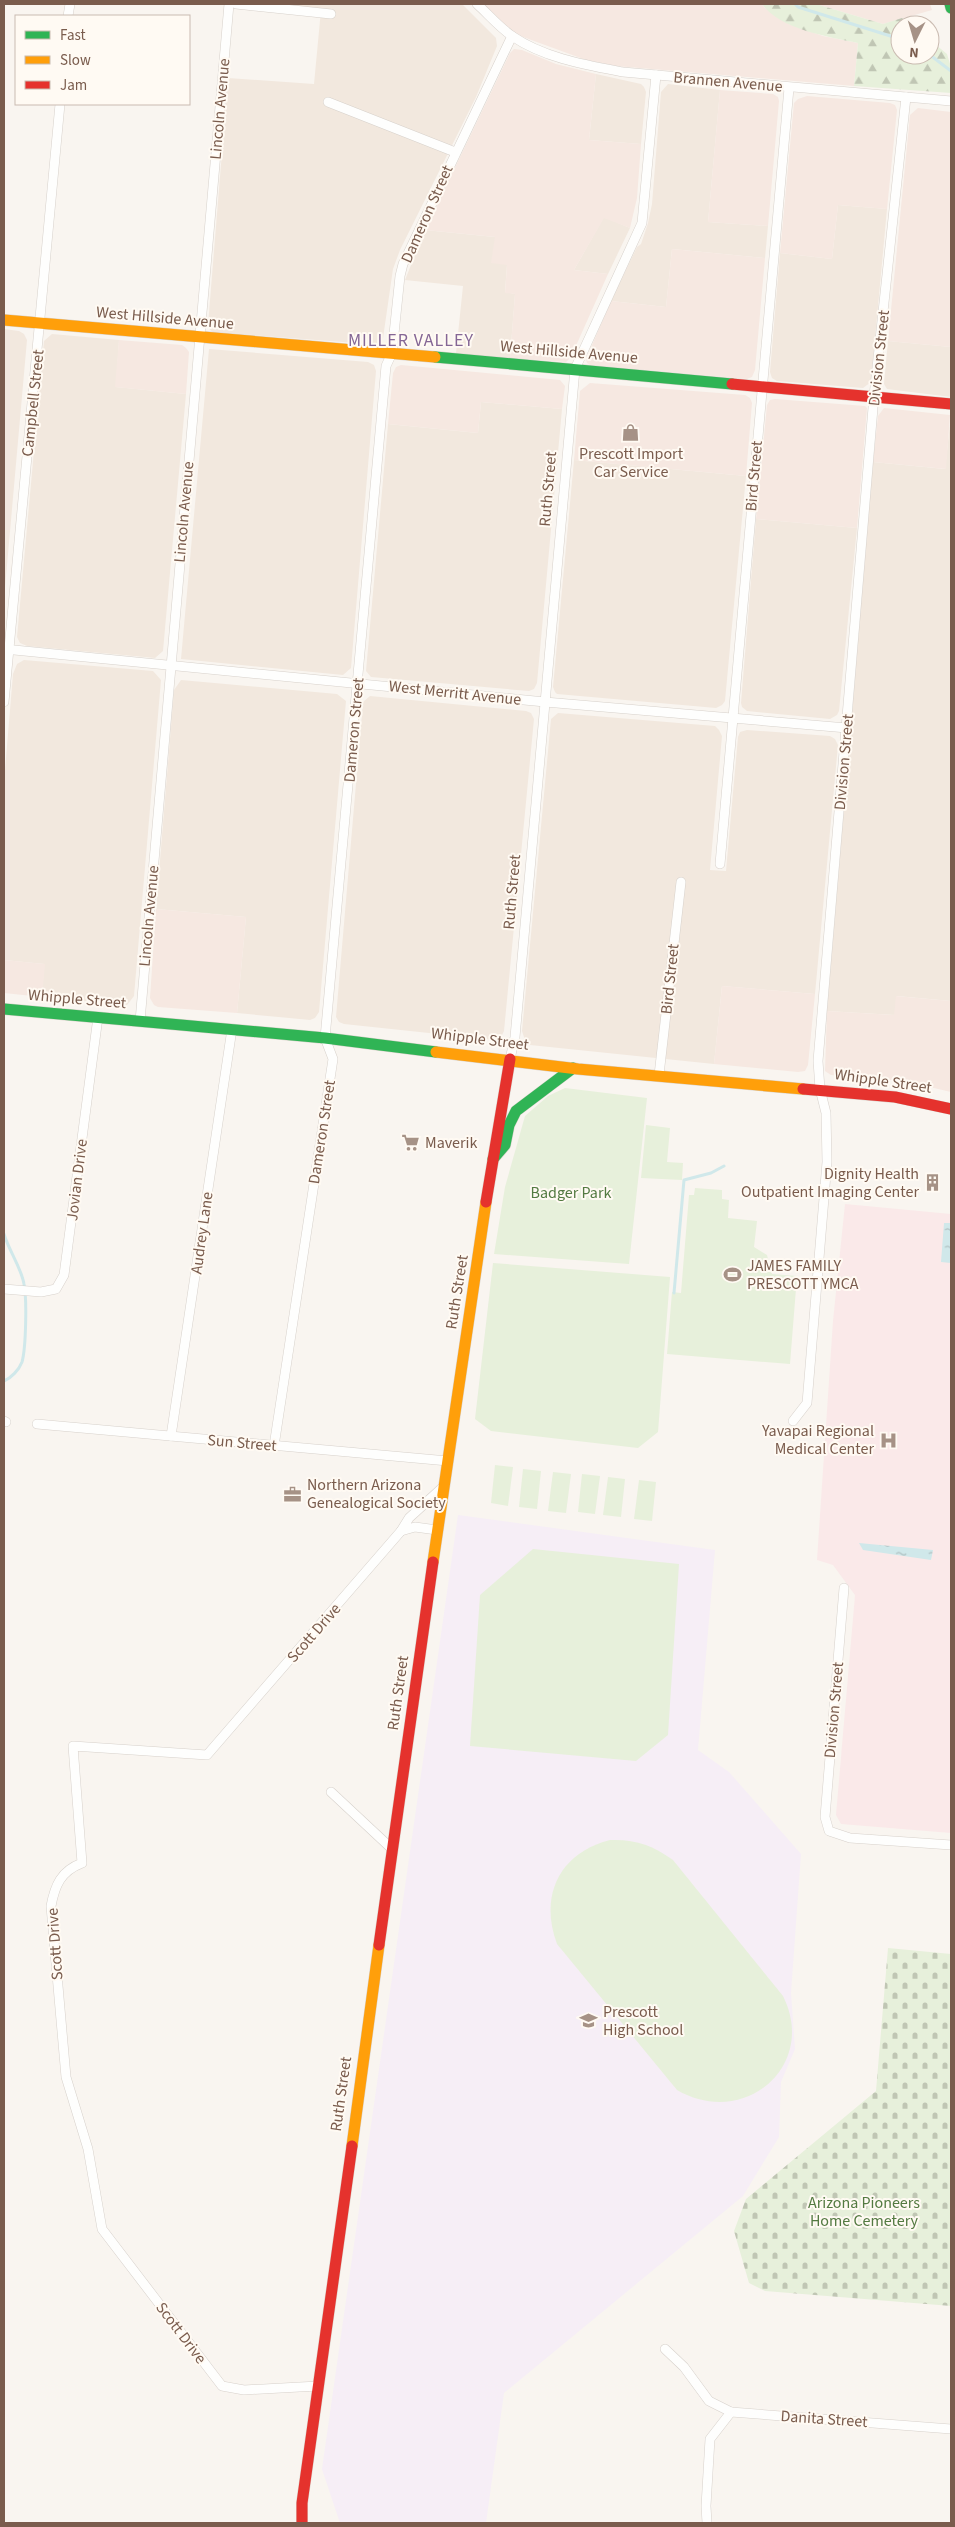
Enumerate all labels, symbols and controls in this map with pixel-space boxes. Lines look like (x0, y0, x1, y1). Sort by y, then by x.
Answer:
legend (15, 15, 190, 105)
north arrow (890, 15, 940, 65)
text: Fast (60, 25, 86, 46)
text: N (908, 42, 919, 62)
text: Slow (60, 50, 91, 71)
street label: Lincoln Avenue (205, 57, 235, 160)
street label: Brannen Avenue (673, 66, 783, 98)
text: Jam (60, 75, 87, 96)
street label: Dameron Street (396, 161, 459, 267)
street label: West Hillside Avenue (95, 301, 235, 335)
street label: Division Street (863, 308, 895, 407)
district label: MILLER VALLEY (348, 328, 474, 353)
street label: West Hillside Avenue (499, 335, 639, 369)
street label: Campbell Street (16, 348, 50, 458)
shop icon: Prescott Import Car Service (621, 422, 641, 442)
street label: Bird Street (740, 439, 768, 512)
place label: Prescott Import Car Service (579, 443, 684, 483)
street label: Ruth Street (534, 450, 562, 527)
street label: Lincoln Avenue (169, 460, 199, 563)
street label: West Merritt Avenue (388, 675, 522, 711)
street label: Dameron Street (338, 676, 370, 783)
street label: Division Street (829, 712, 859, 811)
street label: Ruth Street (498, 853, 526, 930)
street label: Lincoln Avenue (134, 864, 164, 967)
street label: Bird Street (655, 942, 685, 1015)
street label: Whipple Street (27, 984, 127, 1014)
street label: Whipple Street (430, 1022, 531, 1056)
street label: Whipple Street (833, 1063, 934, 1099)
street label: Dameron Street (303, 1078, 341, 1186)
place label: Maverik (425, 1132, 478, 1154)
supermarket icon: Maverik (401, 1133, 421, 1153)
street label: Jovian Drive (61, 1138, 93, 1222)
place label: Dignity Health Outpatient Imaging Center (741, 1163, 919, 1203)
building icon: Dignity Health Outpatient Imaging Center (923, 1173, 943, 1193)
park label: Badger Park (531, 1182, 611, 1204)
street label: Audrey Lane (185, 1190, 219, 1276)
street label: Ruth Street (440, 1253, 474, 1331)
place label: JAMES FAMILY PRESCOTT YMCA (747, 1255, 859, 1295)
sports icon: JAMES FAMILY PRESCOTT YMCA (723, 1265, 743, 1285)
place label: Yavapai Regional Medical Center (761, 1420, 874, 1460)
street label: Sun Street (207, 1429, 278, 1457)
hospital icon: Yavapai Regional Medical Center (878, 1430, 898, 1450)
place label: Northern Arizona Genealogical Society (307, 1474, 446, 1514)
office icon: Northern Arizona Genealogical Society (283, 1484, 303, 1504)
street label: Scott Drive (282, 1598, 346, 1667)
street label: Ruth Street (382, 1654, 414, 1732)
street label: Division Street (819, 1660, 849, 1759)
street label: Scott Drive (42, 1907, 68, 1981)
place label: Prescott High School (603, 2001, 683, 2041)
school or university icon: Prescott High School (579, 2011, 599, 2031)
street label: Ruth Street (325, 2055, 357, 2133)
park label: Arizona Pioneers Home Cemetery (808, 2192, 920, 2232)
street label: Scott Drive (150, 2298, 212, 2369)
street label: Danita Street (780, 2405, 869, 2433)

